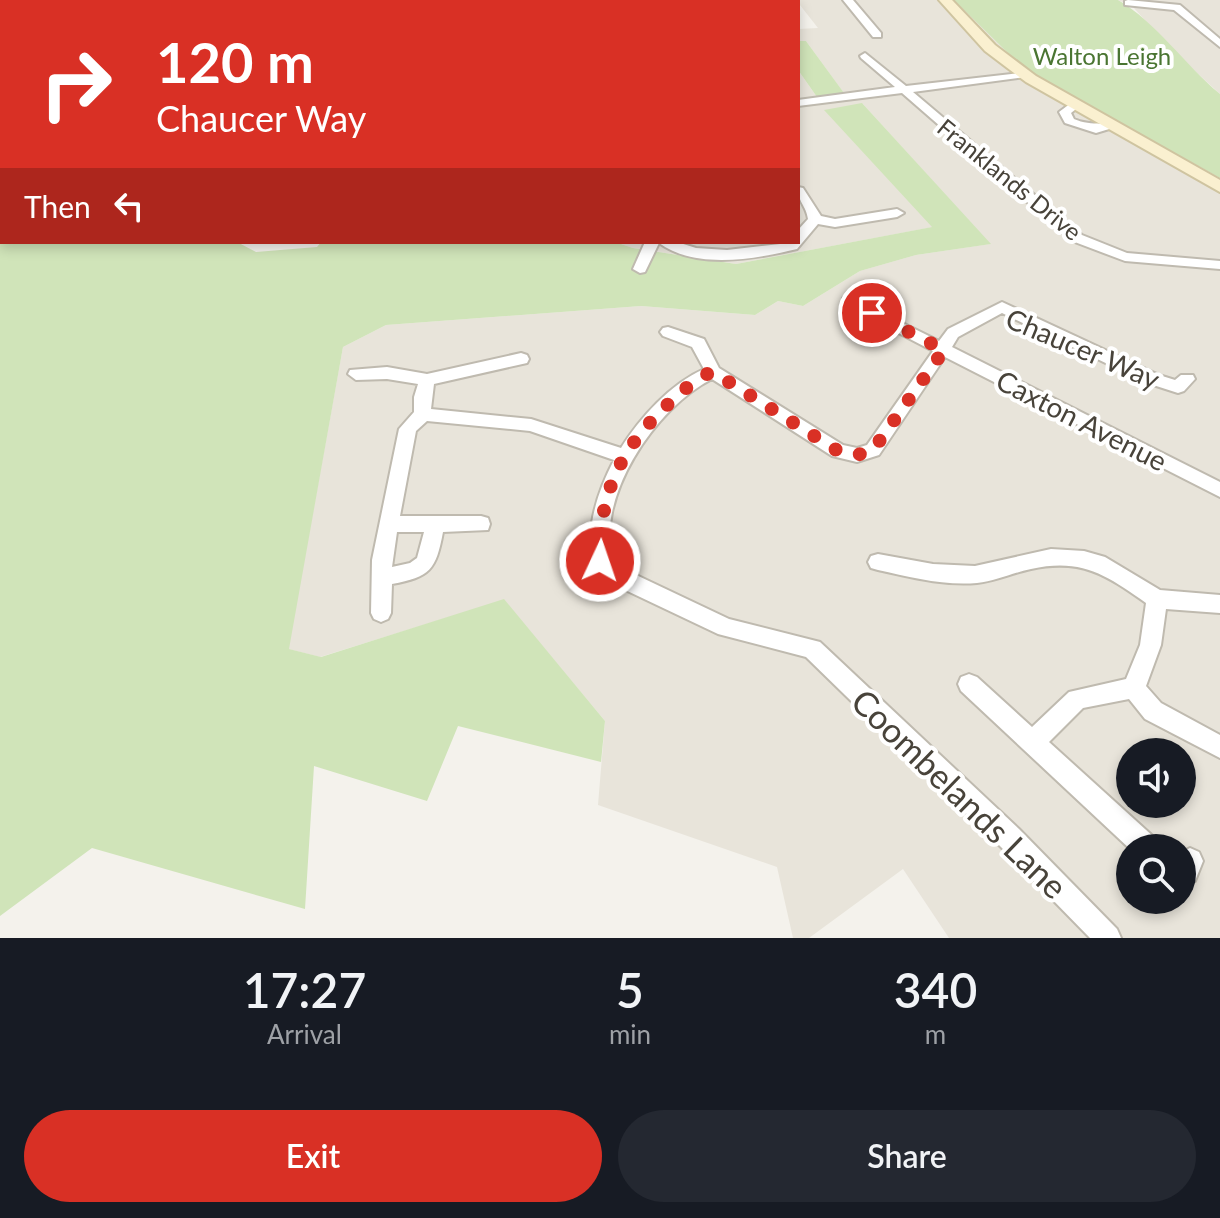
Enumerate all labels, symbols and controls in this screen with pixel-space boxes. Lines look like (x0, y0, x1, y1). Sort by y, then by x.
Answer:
text: 120 m (156, 28, 314, 95)
icon: right (24, 32, 128, 136)
park label: Walton Leigh (1033, 41, 1171, 70)
text: Chaucer Way (156, 96, 366, 140)
street label: Franklands Drive (932, 112, 1088, 246)
icon: left (107, 184, 151, 228)
text: Then (24, 188, 91, 224)
pin (838, 279, 906, 347)
icon: arrive (850, 291, 894, 335)
street label: Chaucer Way (1001, 300, 1165, 396)
street label: Caxton Avenue (991, 362, 1173, 478)
position arrow (558, 519, 642, 603)
street label: Coombelands Lane (844, 680, 1076, 906)
map controls (1116, 738, 1196, 914)
button: sound (1116, 738, 1196, 818)
button: search (1116, 834, 1196, 914)
text: 17:27 (243, 961, 366, 1018)
text: 5 (616, 961, 644, 1018)
text: 340 (894, 961, 977, 1018)
text: Arrival (267, 1018, 342, 1050)
text: min (609, 1018, 651, 1050)
text: m (925, 1018, 946, 1050)
button: Exit (24, 1110, 602, 1202)
button: Share (618, 1110, 1196, 1202)

